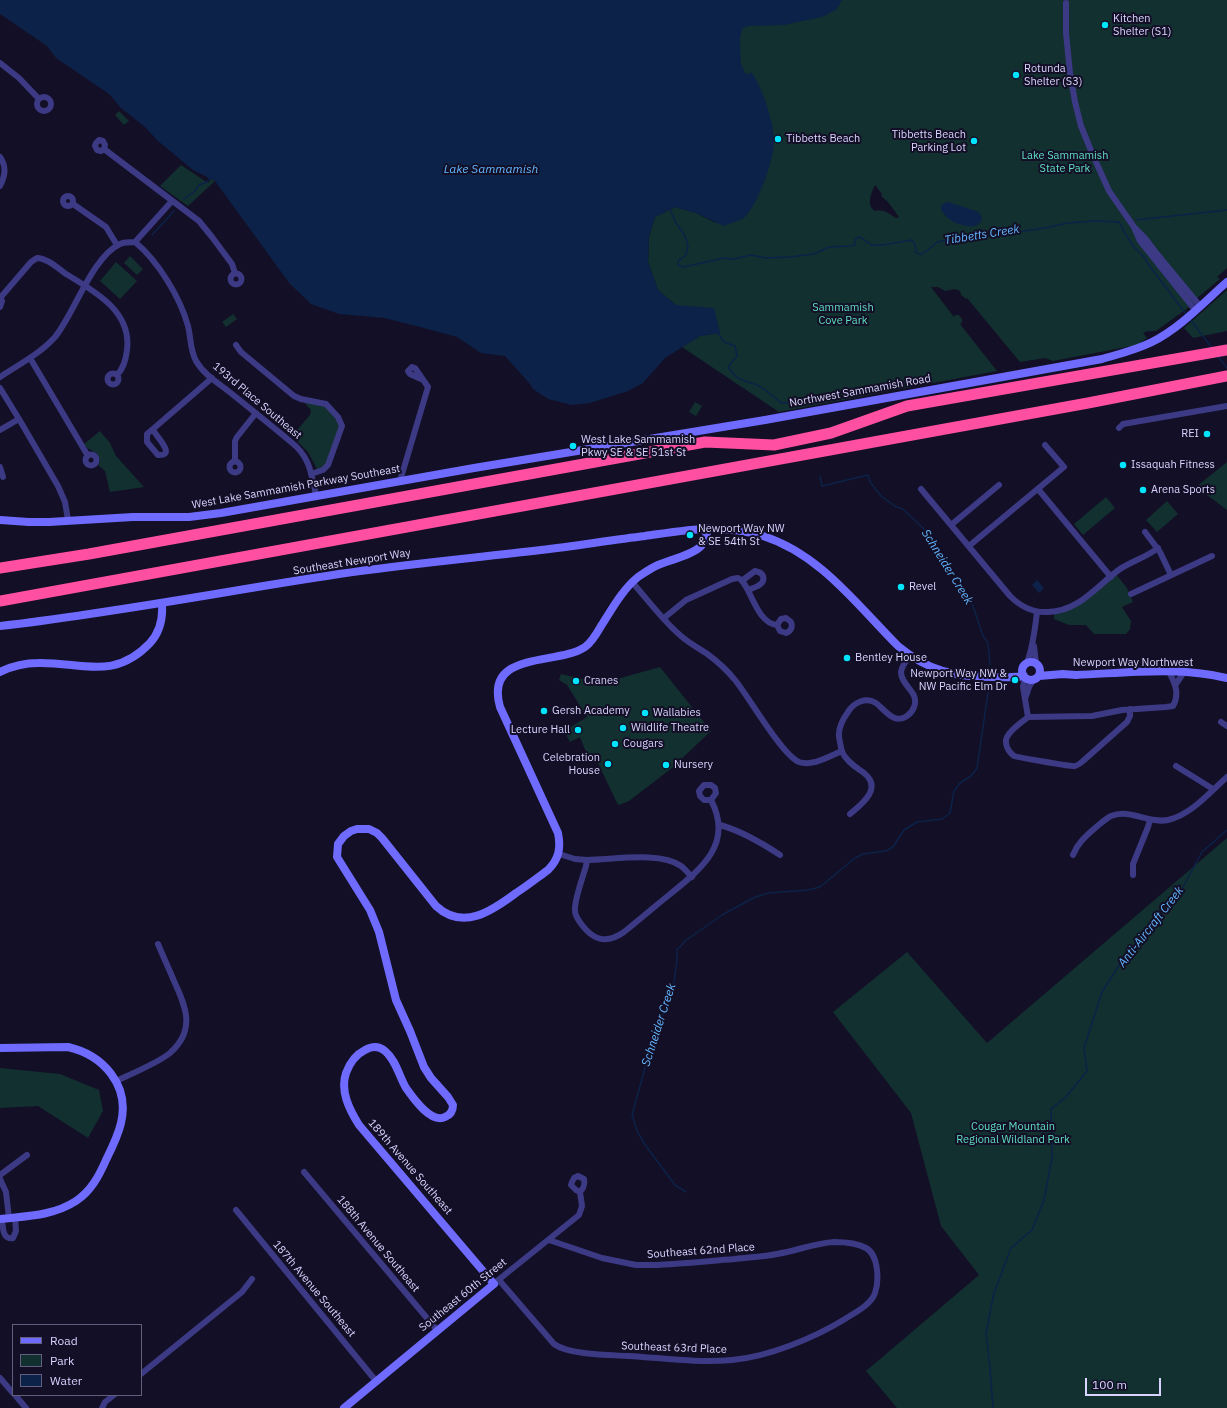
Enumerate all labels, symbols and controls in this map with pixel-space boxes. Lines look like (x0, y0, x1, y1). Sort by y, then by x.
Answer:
place label: Kitchen Shelter (S1) (1113, 12, 1171, 38)
marker: Kitchen Shelter (S1) (1100, 20, 1110, 30)
place label: Rotunda Shelter (S3) (1024, 62, 1082, 88)
marker: Rotunda Shelter (S3) (1011, 70, 1021, 80)
place label: Tibbetts Beach Parking Lot (892, 128, 966, 154)
place label: Tibbetts Beach (786, 132, 860, 146)
marker: Tibbetts Beach (773, 134, 783, 144)
marker: Tibbetts Beach Parking Lot (969, 136, 979, 146)
park label: Lake Sammamish State Park (1022, 149, 1108, 175)
water label: Lake Sammamish (444, 163, 538, 177)
water label: Tibbetts Creek (943, 222, 1021, 248)
park label: Sammamish Cove Park (812, 301, 874, 327)
street label: 193rd Place Southeast (210, 360, 304, 442)
street label: Northwest Sammamish Road (788, 372, 932, 410)
place label: REI (1181, 427, 1199, 441)
marker: REI (1202, 429, 1212, 439)
place label: West Lake Sammamish Pkwy SE & SE 51st St (581, 433, 695, 459)
marker: West Lake Sammamish Pkwy SE & SE 51st St (568, 441, 578, 451)
place label: Issaquah Fitness (1131, 458, 1215, 472)
marker: Issaquah Fitness (1118, 460, 1128, 470)
street label: West Lake Sammamish Parkway Southeast (191, 462, 401, 512)
place label: Arena Sports (1151, 483, 1215, 497)
marker: Arena Sports (1138, 485, 1148, 495)
place label: Newport Way NW & SE 54th St (698, 522, 784, 548)
water label: Schneider Creek (918, 527, 976, 607)
marker: Newport Way NW & SE 54th St (685, 530, 695, 540)
street label: Southeast Newport Way (292, 546, 412, 578)
place label: Revel (909, 580, 936, 594)
marker: Revel (896, 582, 906, 592)
place label: Bentley House (855, 651, 927, 665)
marker: Bentley House (842, 653, 852, 663)
street label: Newport Way Northwest (1073, 656, 1193, 670)
place label: Newport Way NW & NW Pacific Elm Dr (910, 667, 1007, 693)
place label: Cranes (584, 674, 618, 688)
marker: Newport Way NW & NW Pacific Elm Dr (1010, 675, 1020, 685)
marker: Cranes (571, 676, 581, 686)
place label: Gersh Academy (552, 704, 630, 718)
marker: Gersh Academy (539, 706, 549, 716)
place label: Wallabies (653, 706, 701, 720)
marker: Wallabies (640, 708, 650, 718)
place label: Wildlife Theatre (631, 721, 709, 735)
place label: Lecture Hall (511, 723, 570, 737)
marker: Wildlife Theatre (618, 723, 628, 733)
marker: Lecture Hall (573, 725, 583, 735)
place label: Cougars (623, 737, 663, 751)
marker: Cougars (610, 739, 620, 749)
place label: Celebration House (543, 751, 600, 777)
place label: Nursery (674, 758, 713, 772)
marker: Celebration House (603, 759, 613, 769)
marker: Nursery (661, 760, 671, 770)
water label: Anti-Aircraft Creek (1115, 884, 1187, 970)
water label: Schneider Creek (639, 982, 679, 1068)
street label: 189th Avenue Southeast (365, 1117, 455, 1217)
park label: Cougar Mountain Regional Wildland Park (956, 1120, 1070, 1146)
street label: 188th Avenue Southeast (334, 1193, 422, 1295)
street label: 187th Avenue Southeast (270, 1238, 358, 1340)
street label: Southeast 62nd Place (647, 1241, 755, 1261)
street label: Southeast 60th Street (417, 1256, 509, 1334)
legend (12, 1324, 142, 1396)
text: Road (50, 1333, 78, 1348)
street label: Southeast 63rd Place (621, 1340, 727, 1356)
text: Park (50, 1353, 74, 1368)
scale bar (1087, 1370, 1163, 1396)
text: Water (50, 1373, 82, 1388)
text: 100 m (1092, 1377, 1127, 1392)

